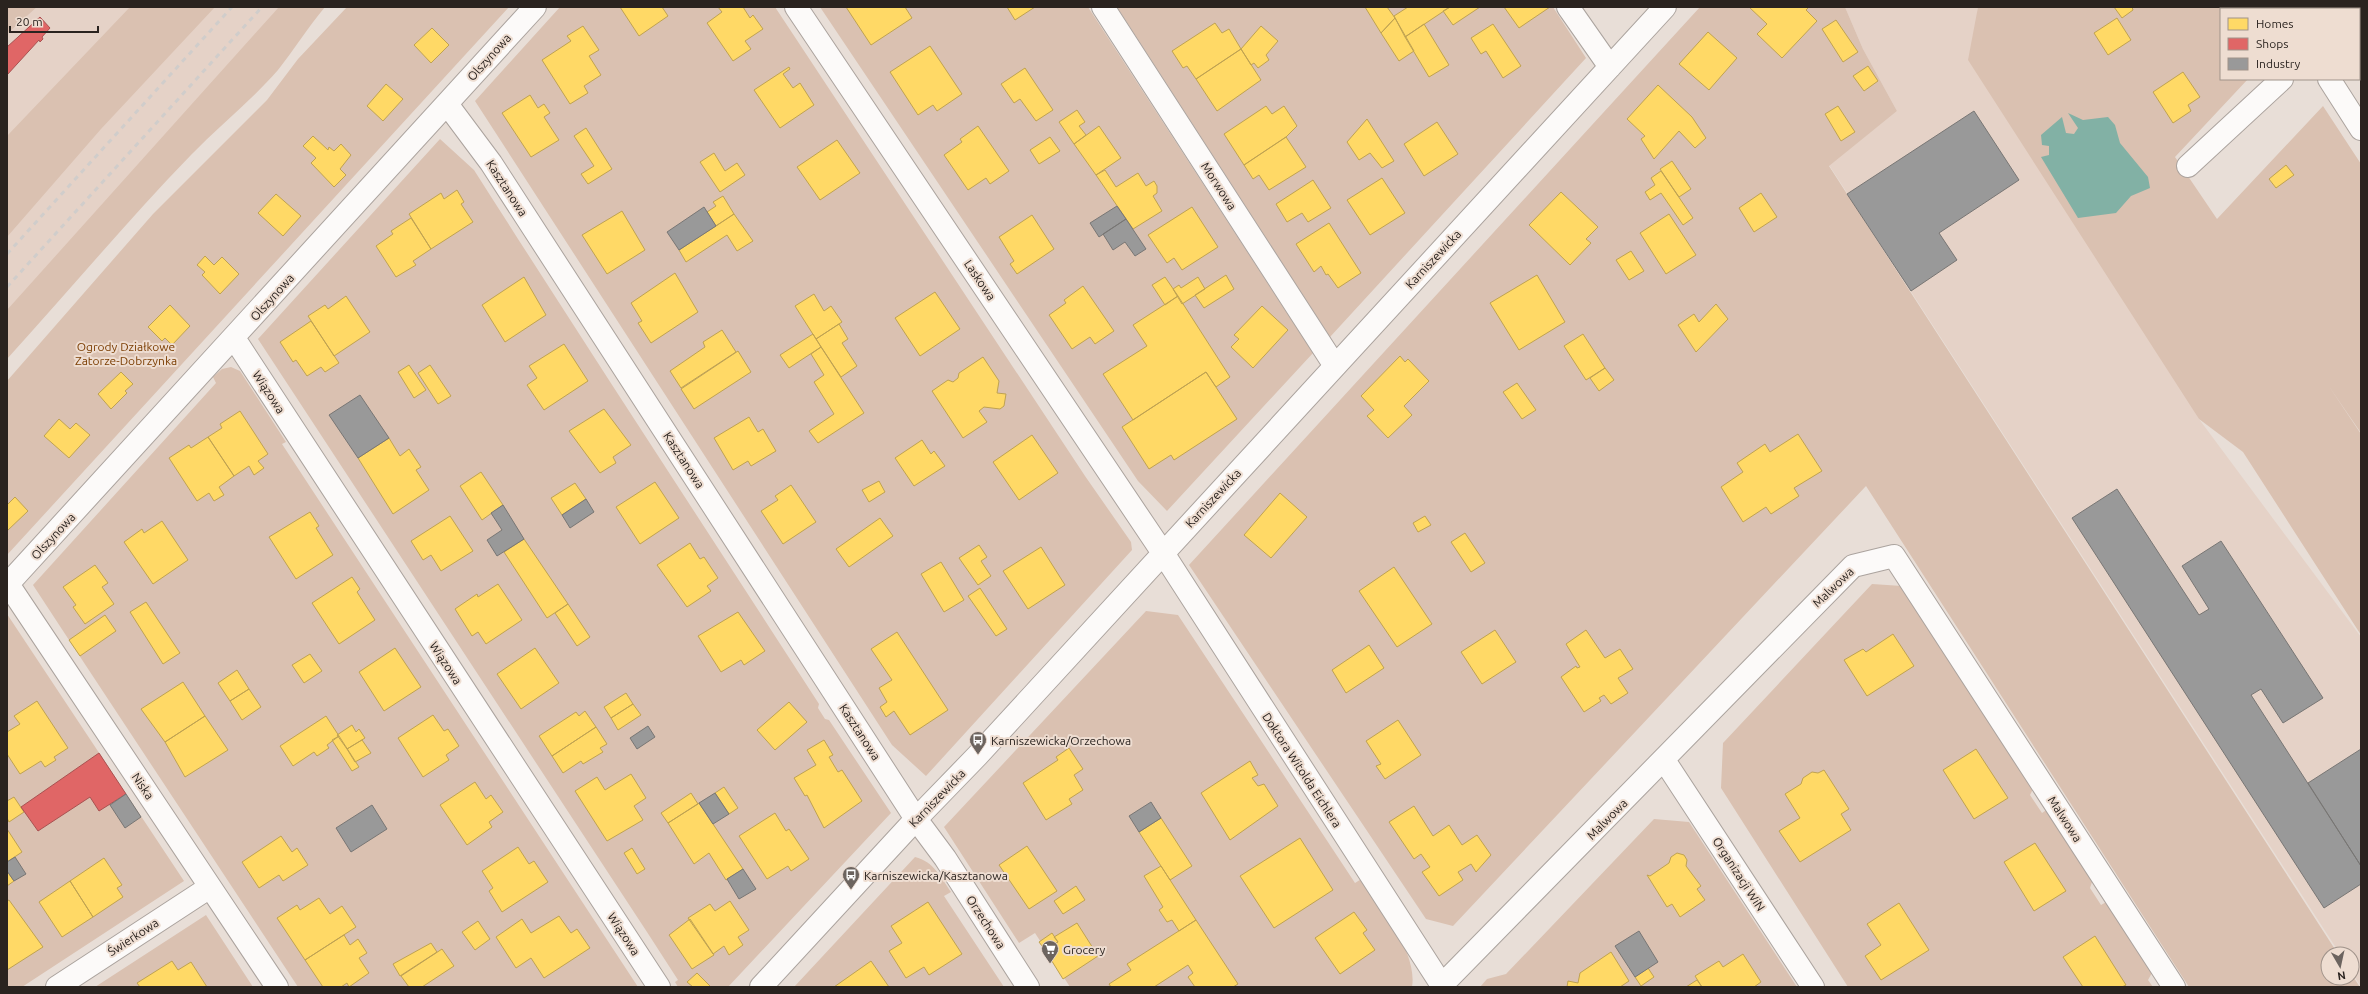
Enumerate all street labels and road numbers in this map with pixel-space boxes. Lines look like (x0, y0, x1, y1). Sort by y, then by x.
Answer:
street label: Olszynowa (465, 31, 513, 83)
street label: Kasztanowa (484, 157, 530, 219)
street label: Morwowa (1199, 160, 1239, 212)
street label: Karniszewicka (1403, 227, 1463, 291)
street label: Laskowa (962, 257, 998, 303)
street label: Olszynowa (248, 271, 296, 323)
street label: Wiązowa (250, 368, 288, 416)
street label: Kasztanowa (661, 429, 707, 491)
street label: Karniszewicka (1183, 466, 1243, 530)
street label: Olszynowa (28, 510, 78, 562)
street label: Malwowa (1810, 564, 1856, 610)
street label: Wiązowa (427, 639, 465, 687)
street label: Kasztanowa (837, 701, 883, 763)
street label: Doktora Witolda Eichlera (1260, 710, 1344, 830)
street label: Karniszewicka (906, 766, 968, 830)
street label: Niska (130, 770, 156, 802)
street label: Malwowa (2046, 794, 2084, 844)
street label: Malwowa (1584, 796, 1630, 842)
street label: Organizacji WiN (1710, 835, 1768, 913)
street label: Orzechowa (964, 893, 1008, 951)
street label: Wiązowa (605, 910, 643, 958)
street label: Świerkowa (105, 916, 161, 958)

